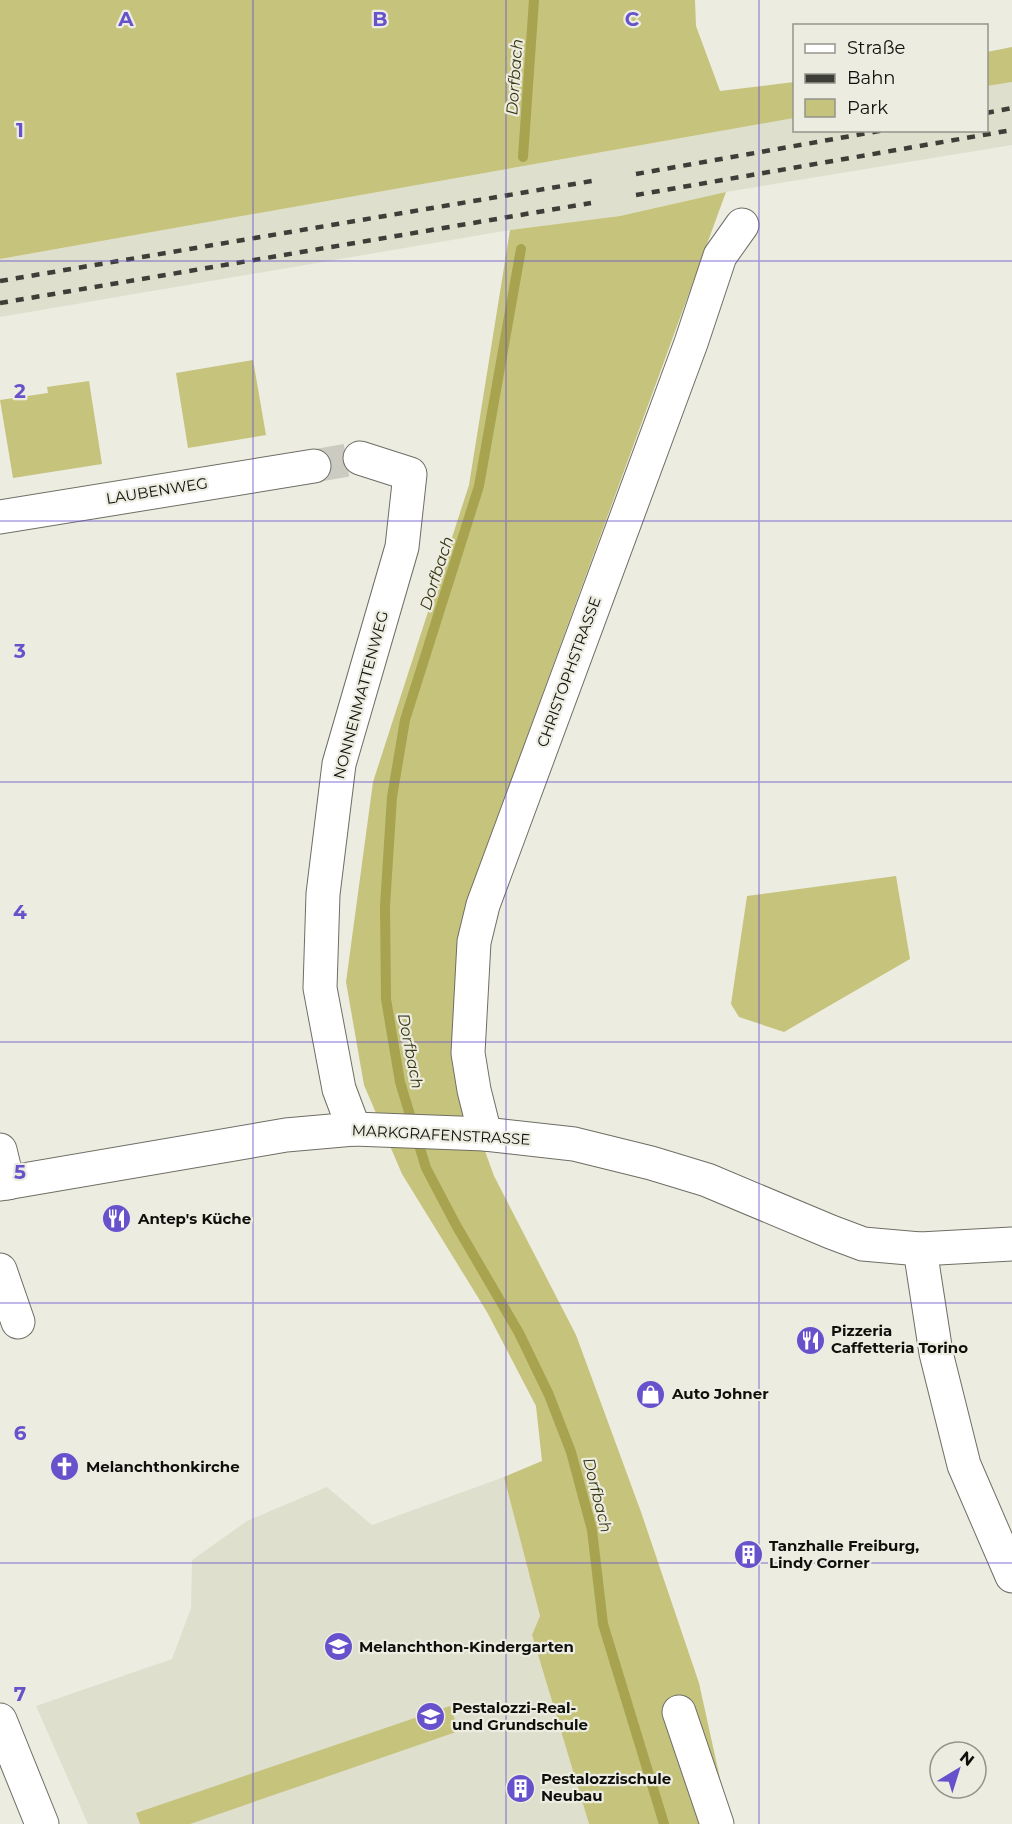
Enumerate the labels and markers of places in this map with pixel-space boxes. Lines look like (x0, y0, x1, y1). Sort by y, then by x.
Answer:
restaurant icon: Antep's Küche (101, 1203, 133, 1235)
place label: Antep's Küche (137, 1209, 251, 1228)
place label: Pizzeria Caffetteria Torino (831, 1321, 968, 1357)
restaurant icon: Pizzeria Caffetteria Torino (794, 1324, 826, 1356)
shop icon: Auto Johner (635, 1378, 667, 1410)
place label: Auto Johner (671, 1384, 769, 1403)
church icon: Melanchthonkirche (49, 1451, 81, 1483)
place label: Melanchthonkirche (86, 1457, 240, 1476)
place label: Tanzhalle Freiburg, Lindy Corner (769, 1536, 919, 1572)
building icon: Tanzhalle Freiburg, Lindy Corner (732, 1539, 764, 1571)
school or university icon: Melanchthon-Kindergarten (322, 1631, 354, 1663)
place label: Melanchthon-Kindergarten (359, 1637, 574, 1656)
place label: Pestalozzi-Real- und Grundschule (452, 1698, 588, 1734)
school or university icon: Pestalozzi-Real- und Grundschule (415, 1701, 447, 1733)
place label: Pestalozzischule Neubau (541, 1769, 671, 1805)
building icon: Pestalozzischule Neubau (504, 1772, 536, 1804)

